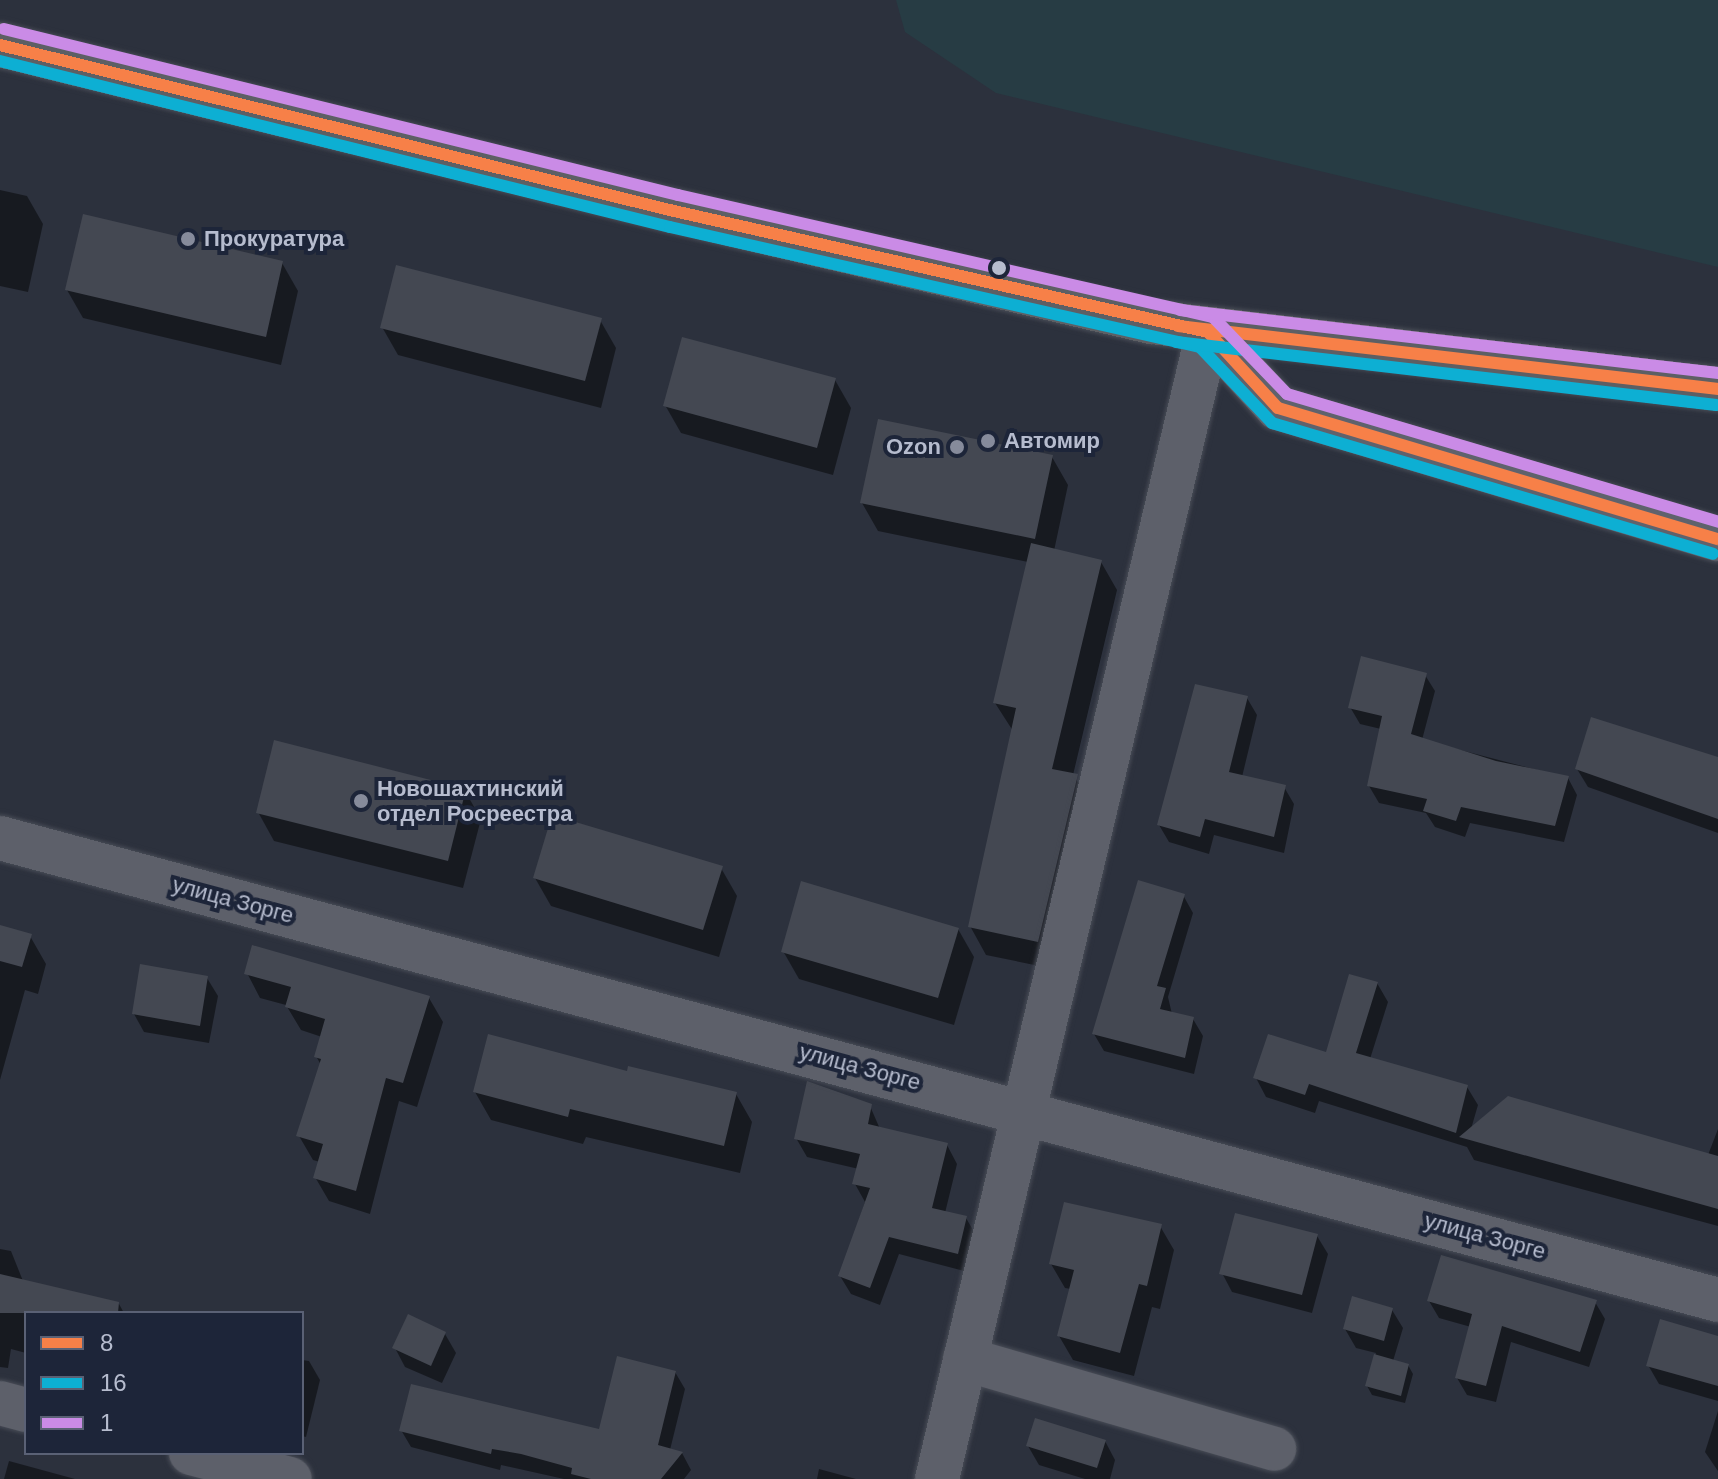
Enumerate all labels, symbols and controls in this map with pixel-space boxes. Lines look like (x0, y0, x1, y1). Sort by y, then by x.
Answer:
place label: Прокуратура (204, 226, 344, 252)
marker: Прокуратура (179, 230, 197, 248)
unlabelled marker (991, 260, 1007, 276)
place label: Автомир (1004, 428, 1100, 454)
marker: Автомир (979, 432, 997, 450)
place label: Ozon (886, 434, 941, 460)
marker: Ozon (948, 438, 966, 456)
place label: Новошахтинский отдел Росреестра (377, 775, 572, 826)
marker: Новошахтинский отдел Росреестра (352, 792, 370, 810)
street label: улица Зорге (170, 871, 296, 929)
street label: улица Зорге (797, 1038, 923, 1096)
street label: улица Зорге (1422, 1207, 1548, 1265)
legend (24, 1311, 304, 1455)
text: 8 (100, 1329, 113, 1356)
text: 16 (100, 1369, 127, 1396)
text: 1 (100, 1409, 113, 1436)

